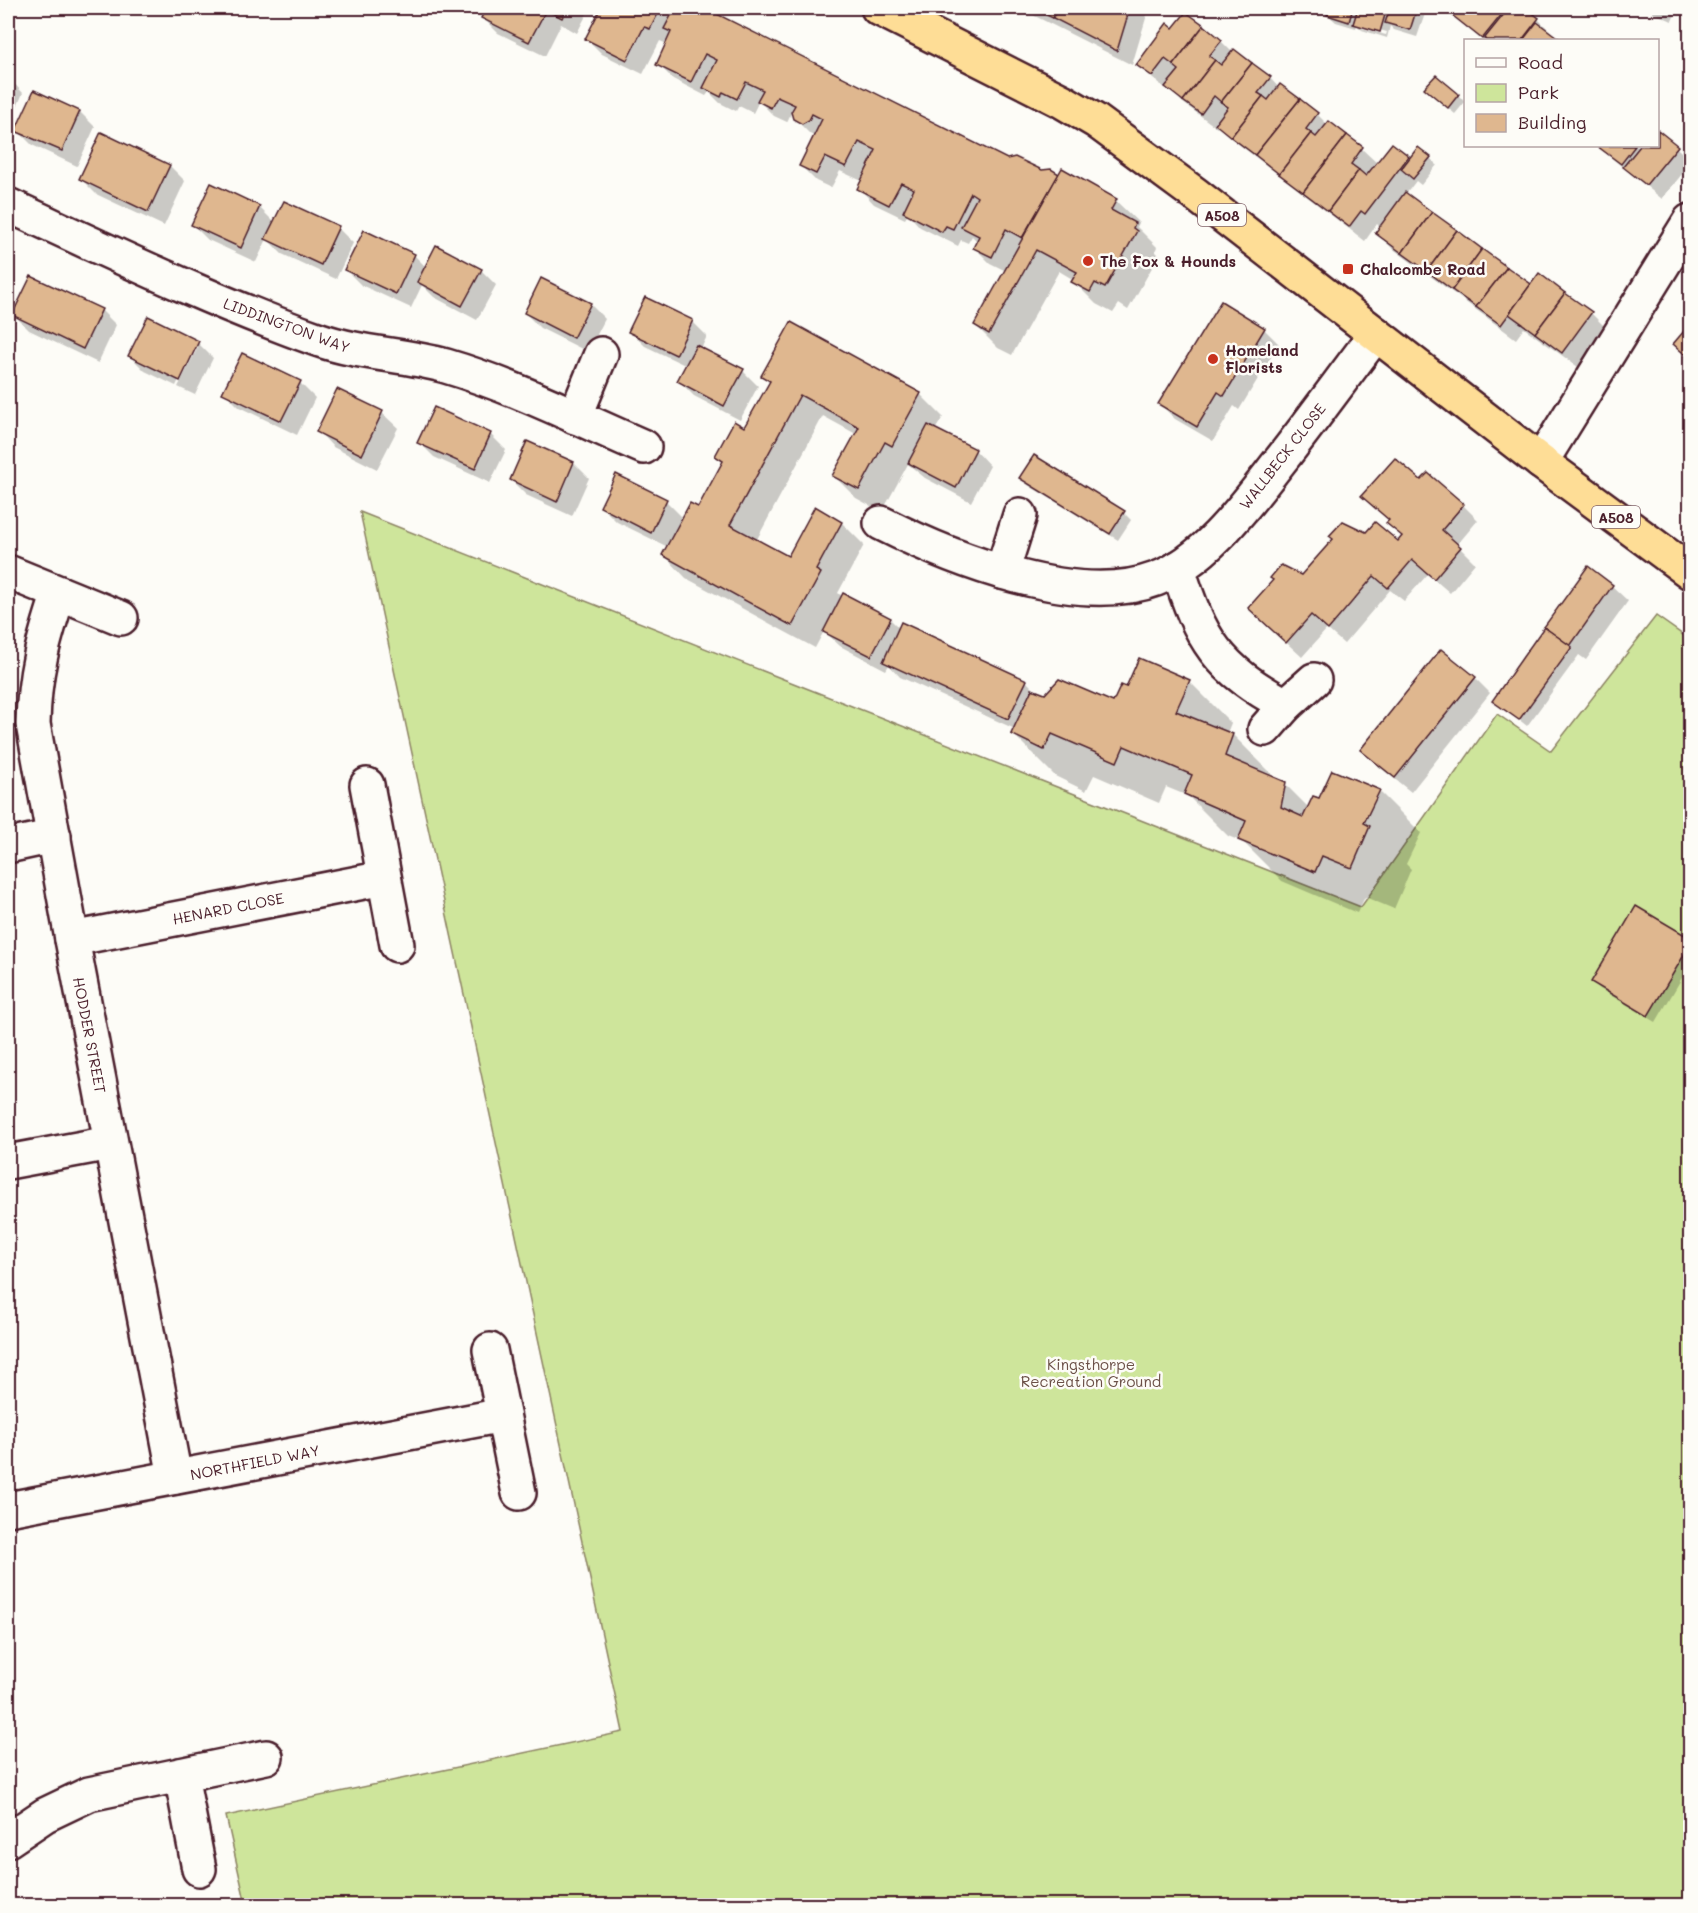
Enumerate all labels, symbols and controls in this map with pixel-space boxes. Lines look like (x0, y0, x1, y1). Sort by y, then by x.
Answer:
legend (1464, 39, 1659, 147)
text: Road (1518, 50, 1563, 74)
text: Park (1518, 80, 1559, 104)
text: Building (1518, 110, 1586, 134)
road number: A508 (1198, 204, 1246, 226)
place label: The Fox & Hounds (1100, 251, 1236, 271)
marker: The Fox & Hounds (1081, 254, 1095, 268)
place label: Chalcombe Road (1360, 259, 1486, 279)
marker: Chalcombe Road (1341, 262, 1355, 276)
street label: LIDDINGTON WAY (221, 293, 353, 357)
place label: Homeland Florists (1225, 340, 1299, 377)
marker: Homeland Florists (1206, 352, 1220, 366)
street label: WALLBECK CLOSE (1234, 399, 1330, 513)
road number: A508 (1592, 506, 1640, 528)
street label: HENARD CLOSE (171, 887, 286, 929)
street label: HODDER STREET (69, 975, 111, 1095)
park label: Kingsthorpe Recreation Ground (1021, 1354, 1161, 1391)
street label: NORTHFIELD WAY (189, 1440, 321, 1484)

